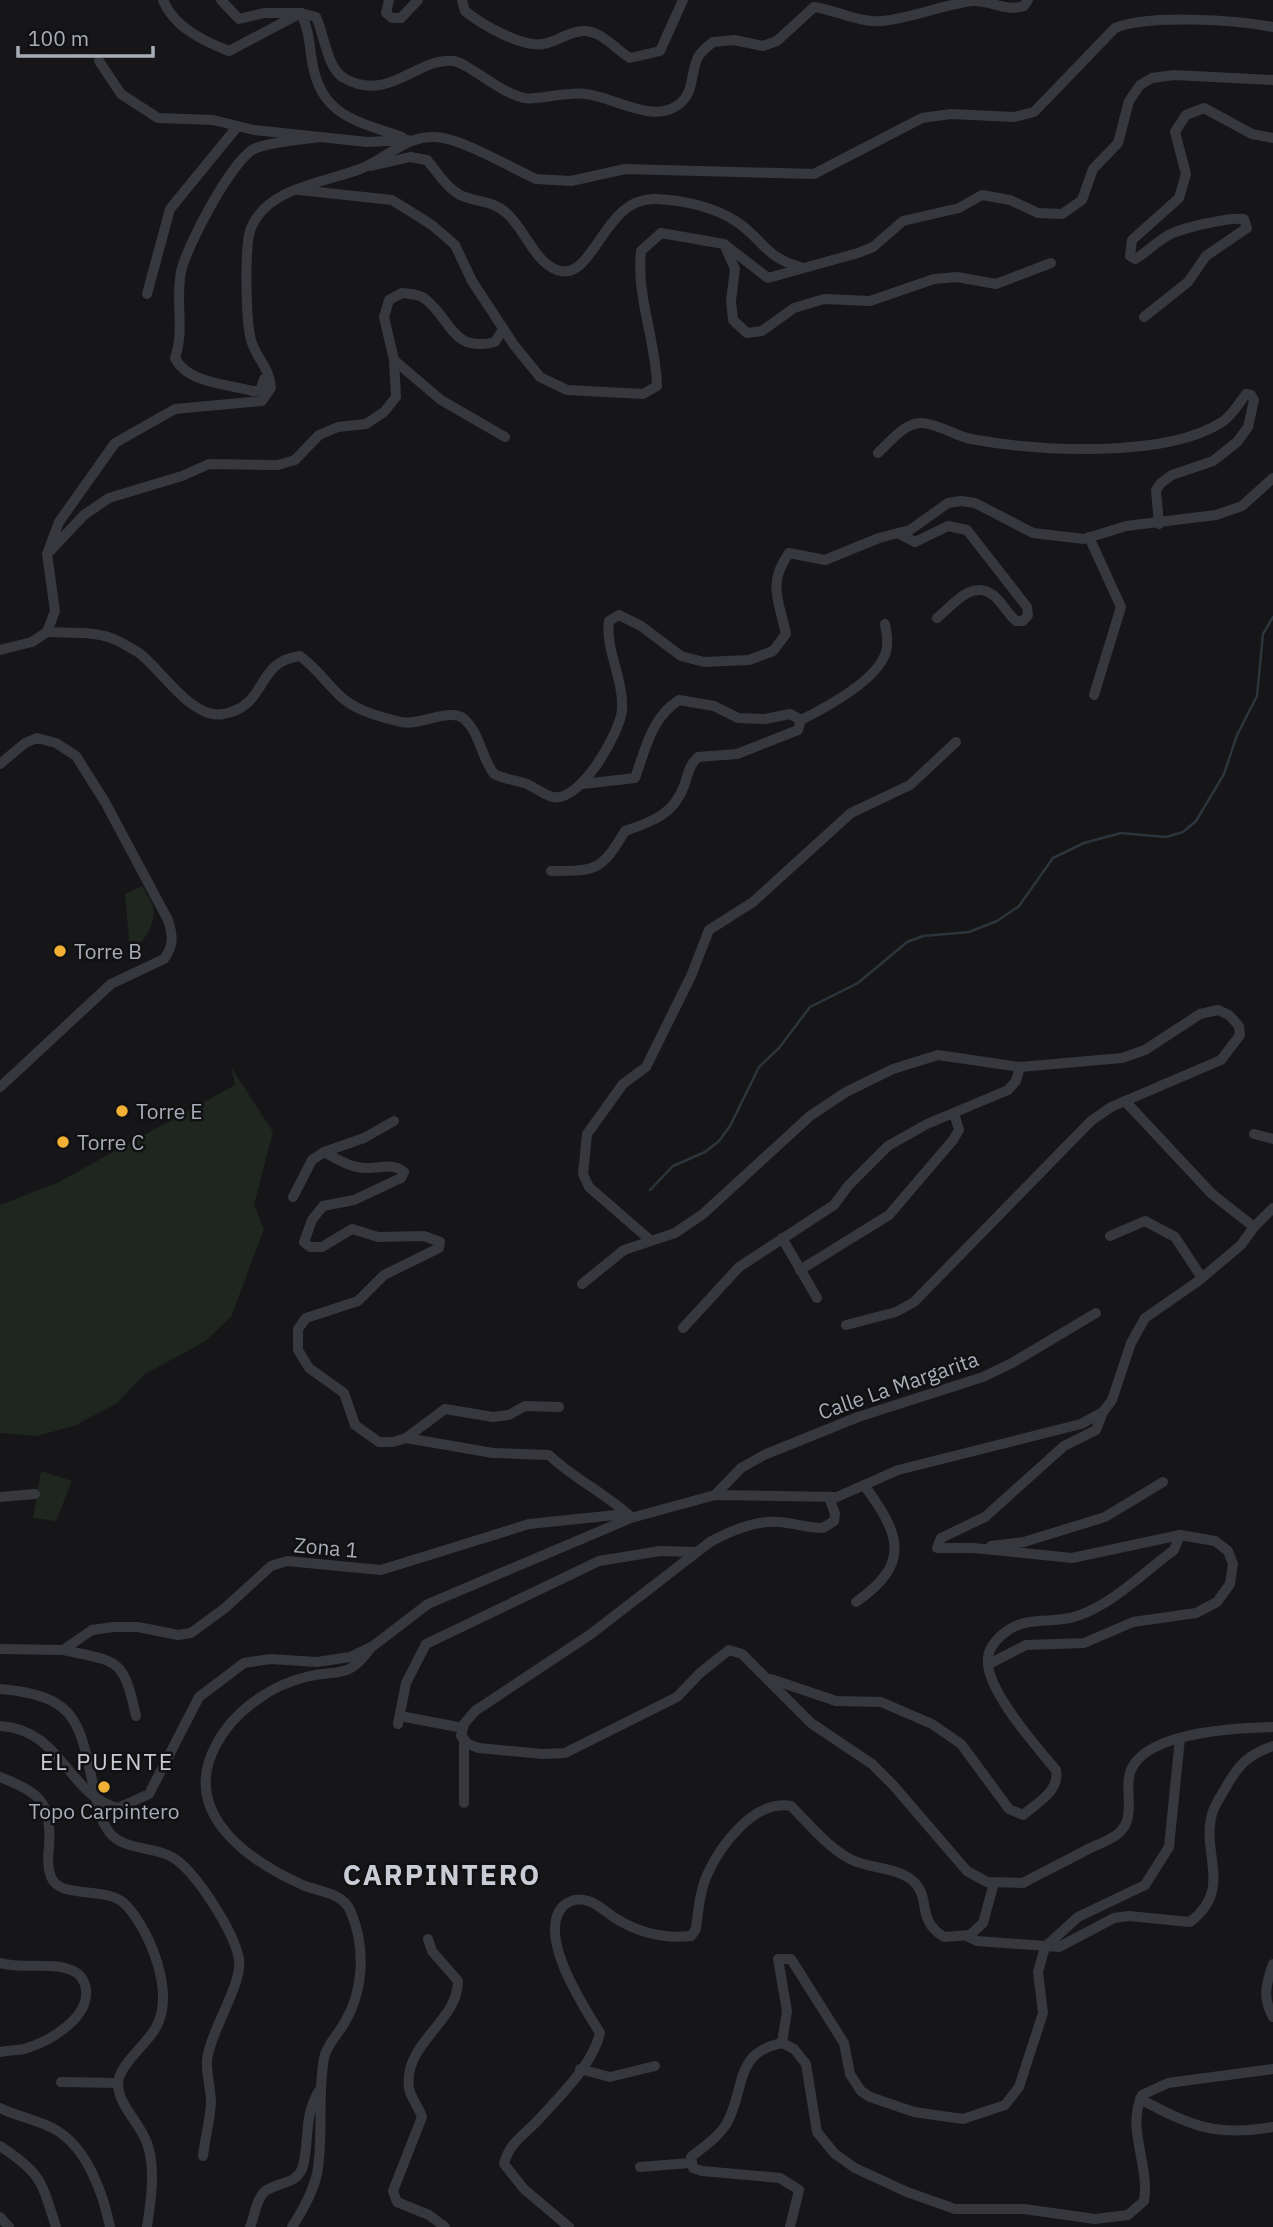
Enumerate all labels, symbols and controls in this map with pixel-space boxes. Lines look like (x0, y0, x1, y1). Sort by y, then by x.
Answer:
scale bar (18, 14, 152, 58)
text: 100 m (28, 24, 89, 52)
place label: Torre B (74, 937, 142, 965)
marker: Torre B (52, 943, 68, 959)
place label: Torre E (136, 1097, 202, 1125)
marker: Torre E (114, 1103, 130, 1119)
place label: Torre C (77, 1128, 144, 1156)
marker: Torre C (55, 1134, 71, 1150)
street label: Calle La Margarita (814, 1344, 982, 1426)
street label: Zona 1 (293, 1530, 359, 1564)
district label: EL PUENTE (40, 1746, 174, 1776)
marker: Topo Carpintero (96, 1779, 112, 1795)
place label: Topo Carpintero (29, 1797, 179, 1825)
district label: CARPINTERO (343, 1856, 541, 1893)

